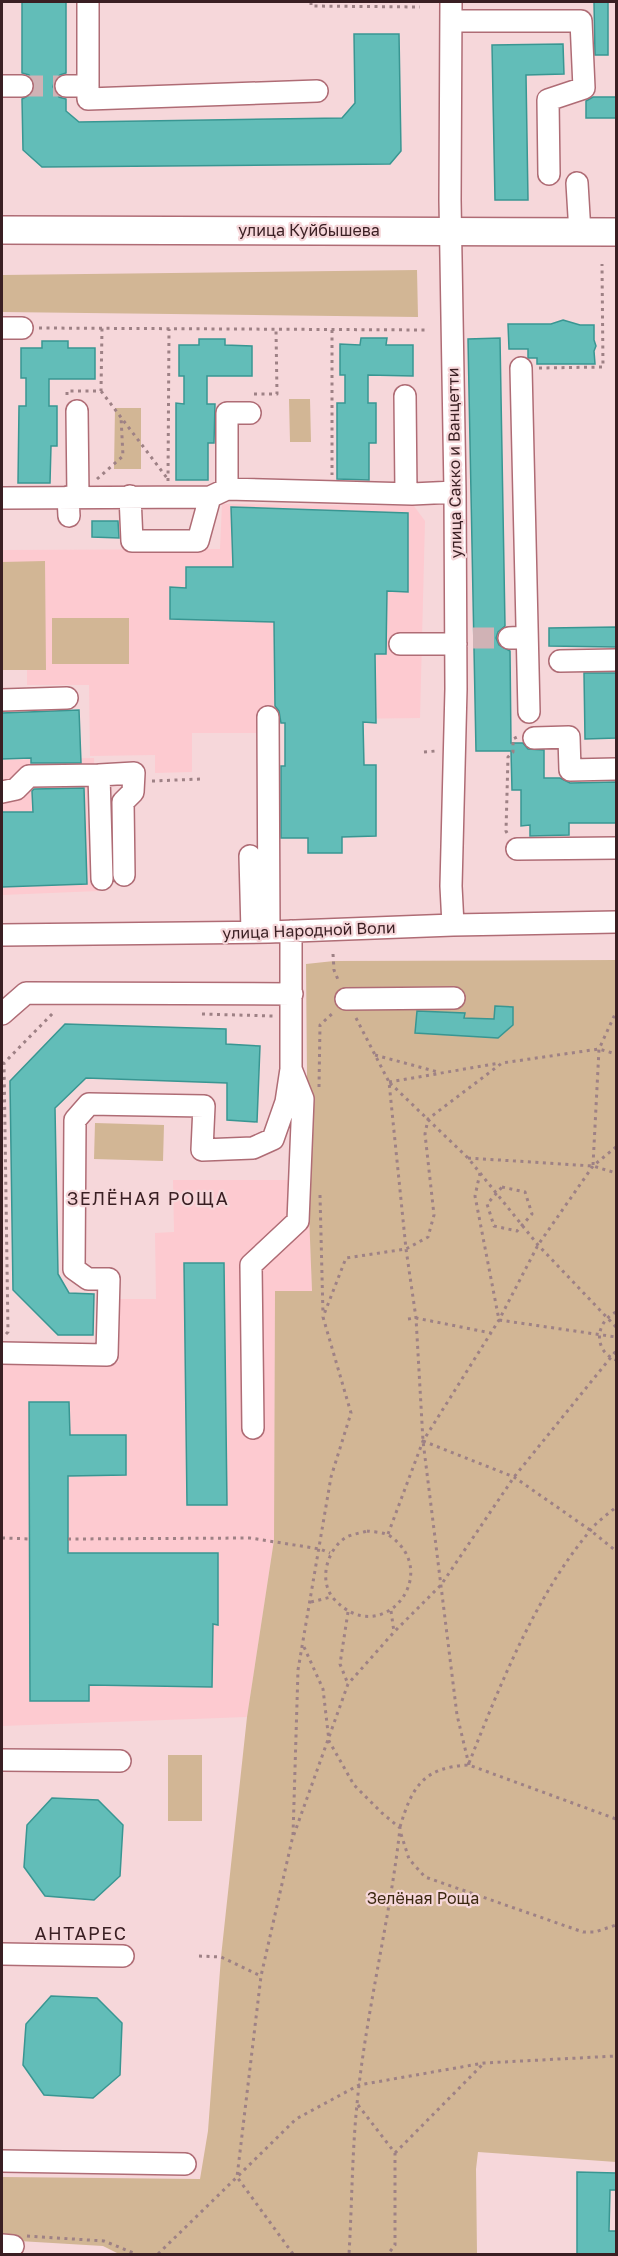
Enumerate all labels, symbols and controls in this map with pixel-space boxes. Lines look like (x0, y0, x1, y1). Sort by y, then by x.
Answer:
street label: улица Куйбышева (238, 220, 380, 240)
street label: улица Сакко и Ванцетти (442, 367, 466, 559)
street label: улица Народной Воли (222, 917, 396, 943)
district label: ЗЕЛЁНАЯ РОЩА (67, 1187, 229, 1209)
park label: Зелёная Роща (367, 1888, 479, 1908)
district label: АНТАРЕС (35, 1922, 127, 1944)

